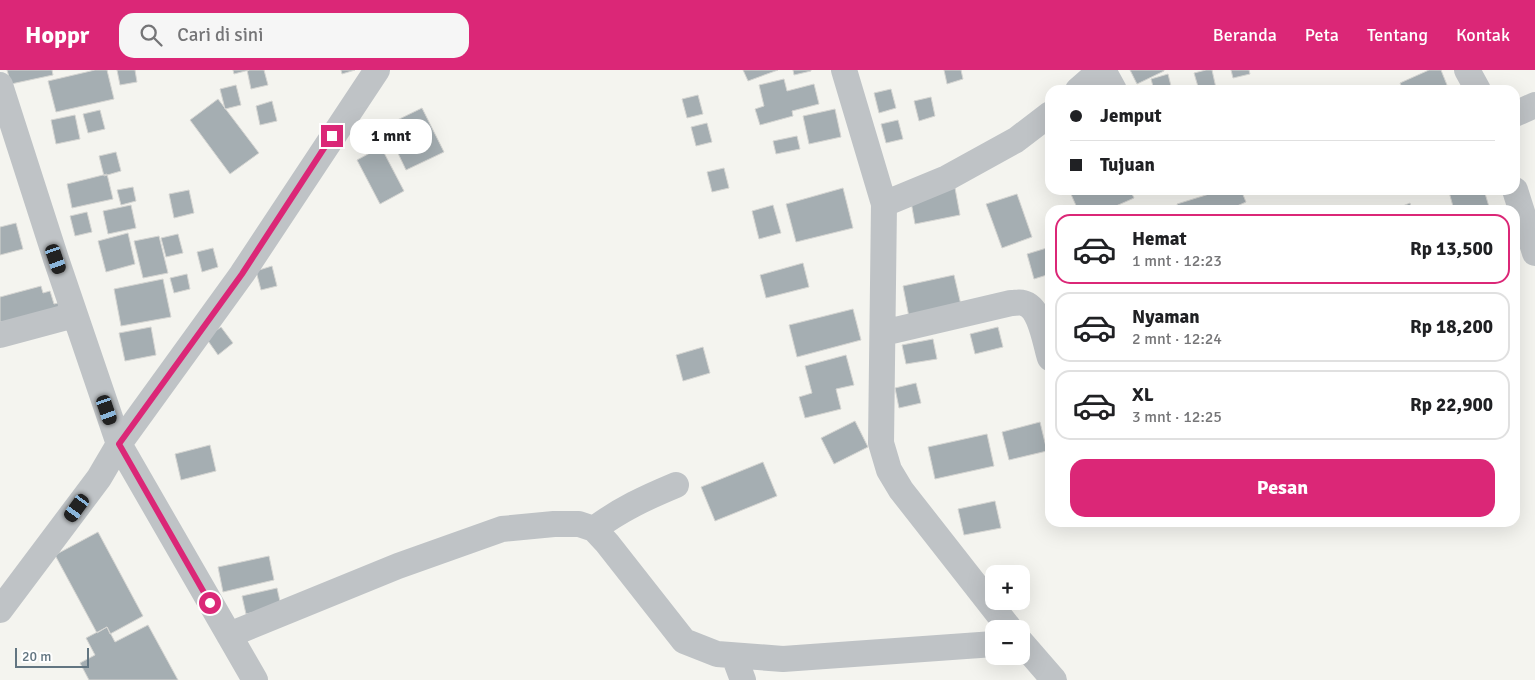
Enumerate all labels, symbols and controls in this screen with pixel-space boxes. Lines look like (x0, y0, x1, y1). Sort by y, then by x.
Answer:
search box (119, 13, 469, 58)
text: Hoppr (25, 20, 89, 50)
icon: search (137, 21, 165, 49)
text: Cari di sini (177, 23, 263, 47)
text: Beranda (1213, 24, 1277, 46)
text: Peta (1305, 24, 1339, 46)
text: Tentang (1367, 24, 1428, 46)
text: Kontak (1456, 24, 1510, 46)
text: Jemput (1100, 104, 1162, 128)
callout: 1 mnt (350, 118, 432, 154)
route end (321, 125, 343, 147)
text: 1 mnt (371, 126, 411, 146)
text: Tujuan (1100, 153, 1155, 177)
icon: car (1072, 227, 1117, 272)
text: Hemat (1132, 227, 1187, 251)
text: Rp 13,500 (1410, 237, 1493, 261)
car (44, 242, 67, 276)
text: 1 mnt · 12:23 (1132, 251, 1222, 271)
icon: car (1072, 305, 1117, 350)
text: Nyaman (1132, 305, 1200, 329)
text: Rp 18,200 (1410, 315, 1493, 339)
text: 2 mnt · 12:24 (1132, 329, 1222, 349)
icon: car (1072, 383, 1117, 428)
text: XL (1132, 383, 1154, 407)
car (95, 393, 118, 427)
text: Rp 22,900 (1410, 393, 1493, 417)
text: 3 mnt · 12:25 (1132, 407, 1222, 427)
button: Pesan (1070, 459, 1495, 517)
car (62, 491, 91, 525)
map controls (985, 565, 1030, 665)
button: + (985, 565, 1030, 610)
route start (199, 592, 221, 614)
button: − (985, 620, 1030, 665)
scale bar (15, 645, 89, 668)
text: 20 m (22, 648, 51, 665)

